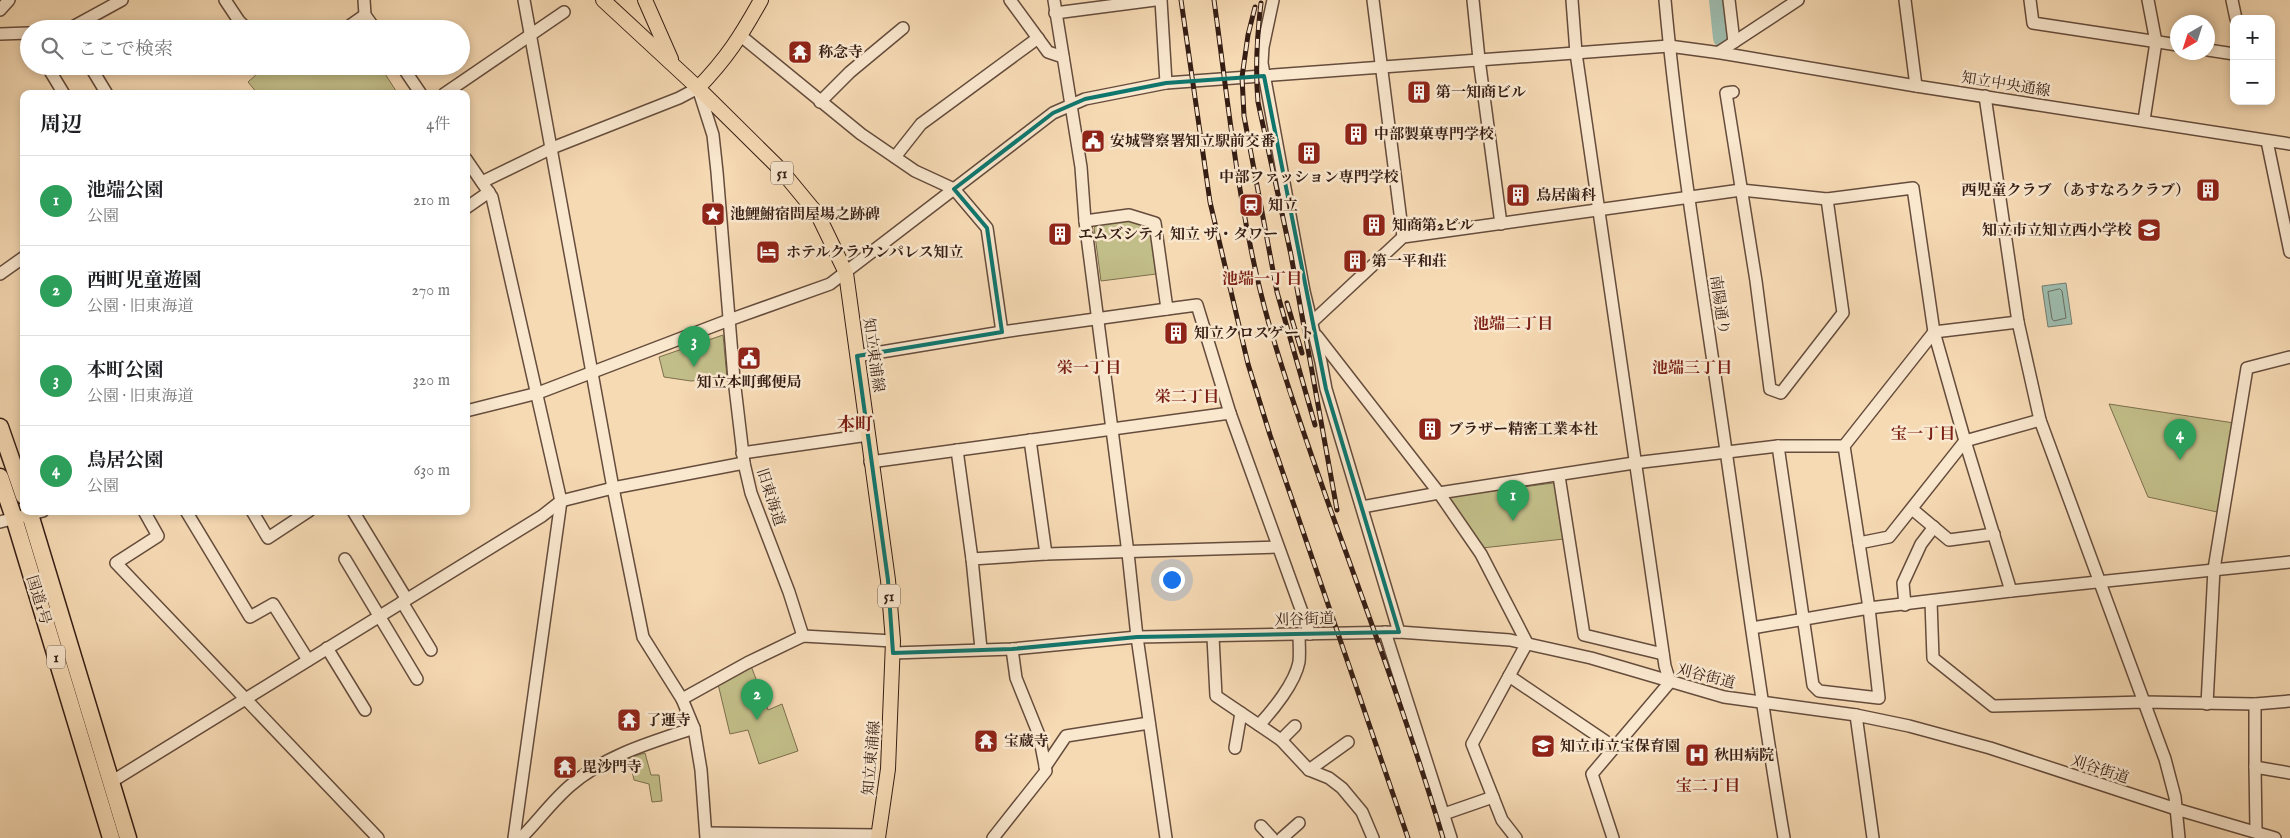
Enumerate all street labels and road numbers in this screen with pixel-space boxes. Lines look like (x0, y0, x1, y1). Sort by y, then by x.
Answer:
street label: 知立中央通線 (1960, 68, 2052, 101)
road number: 51 (771, 162, 793, 184)
street label: 南陽通り (1706, 274, 1733, 336)
street label: 知立東浦線 (859, 317, 888, 394)
street label: 旧東海道 (752, 466, 789, 529)
street label: 国道1号 (22, 573, 55, 627)
road number: 51 (878, 584, 900, 608)
street label: 刈谷街道 (1274, 609, 1334, 630)
road number: 1 (47, 646, 65, 669)
street label: 刈谷街道 (1674, 660, 1737, 693)
street label: 知立東浦線 (859, 720, 884, 796)
street label: 刈谷街道 (2068, 751, 2131, 788)

